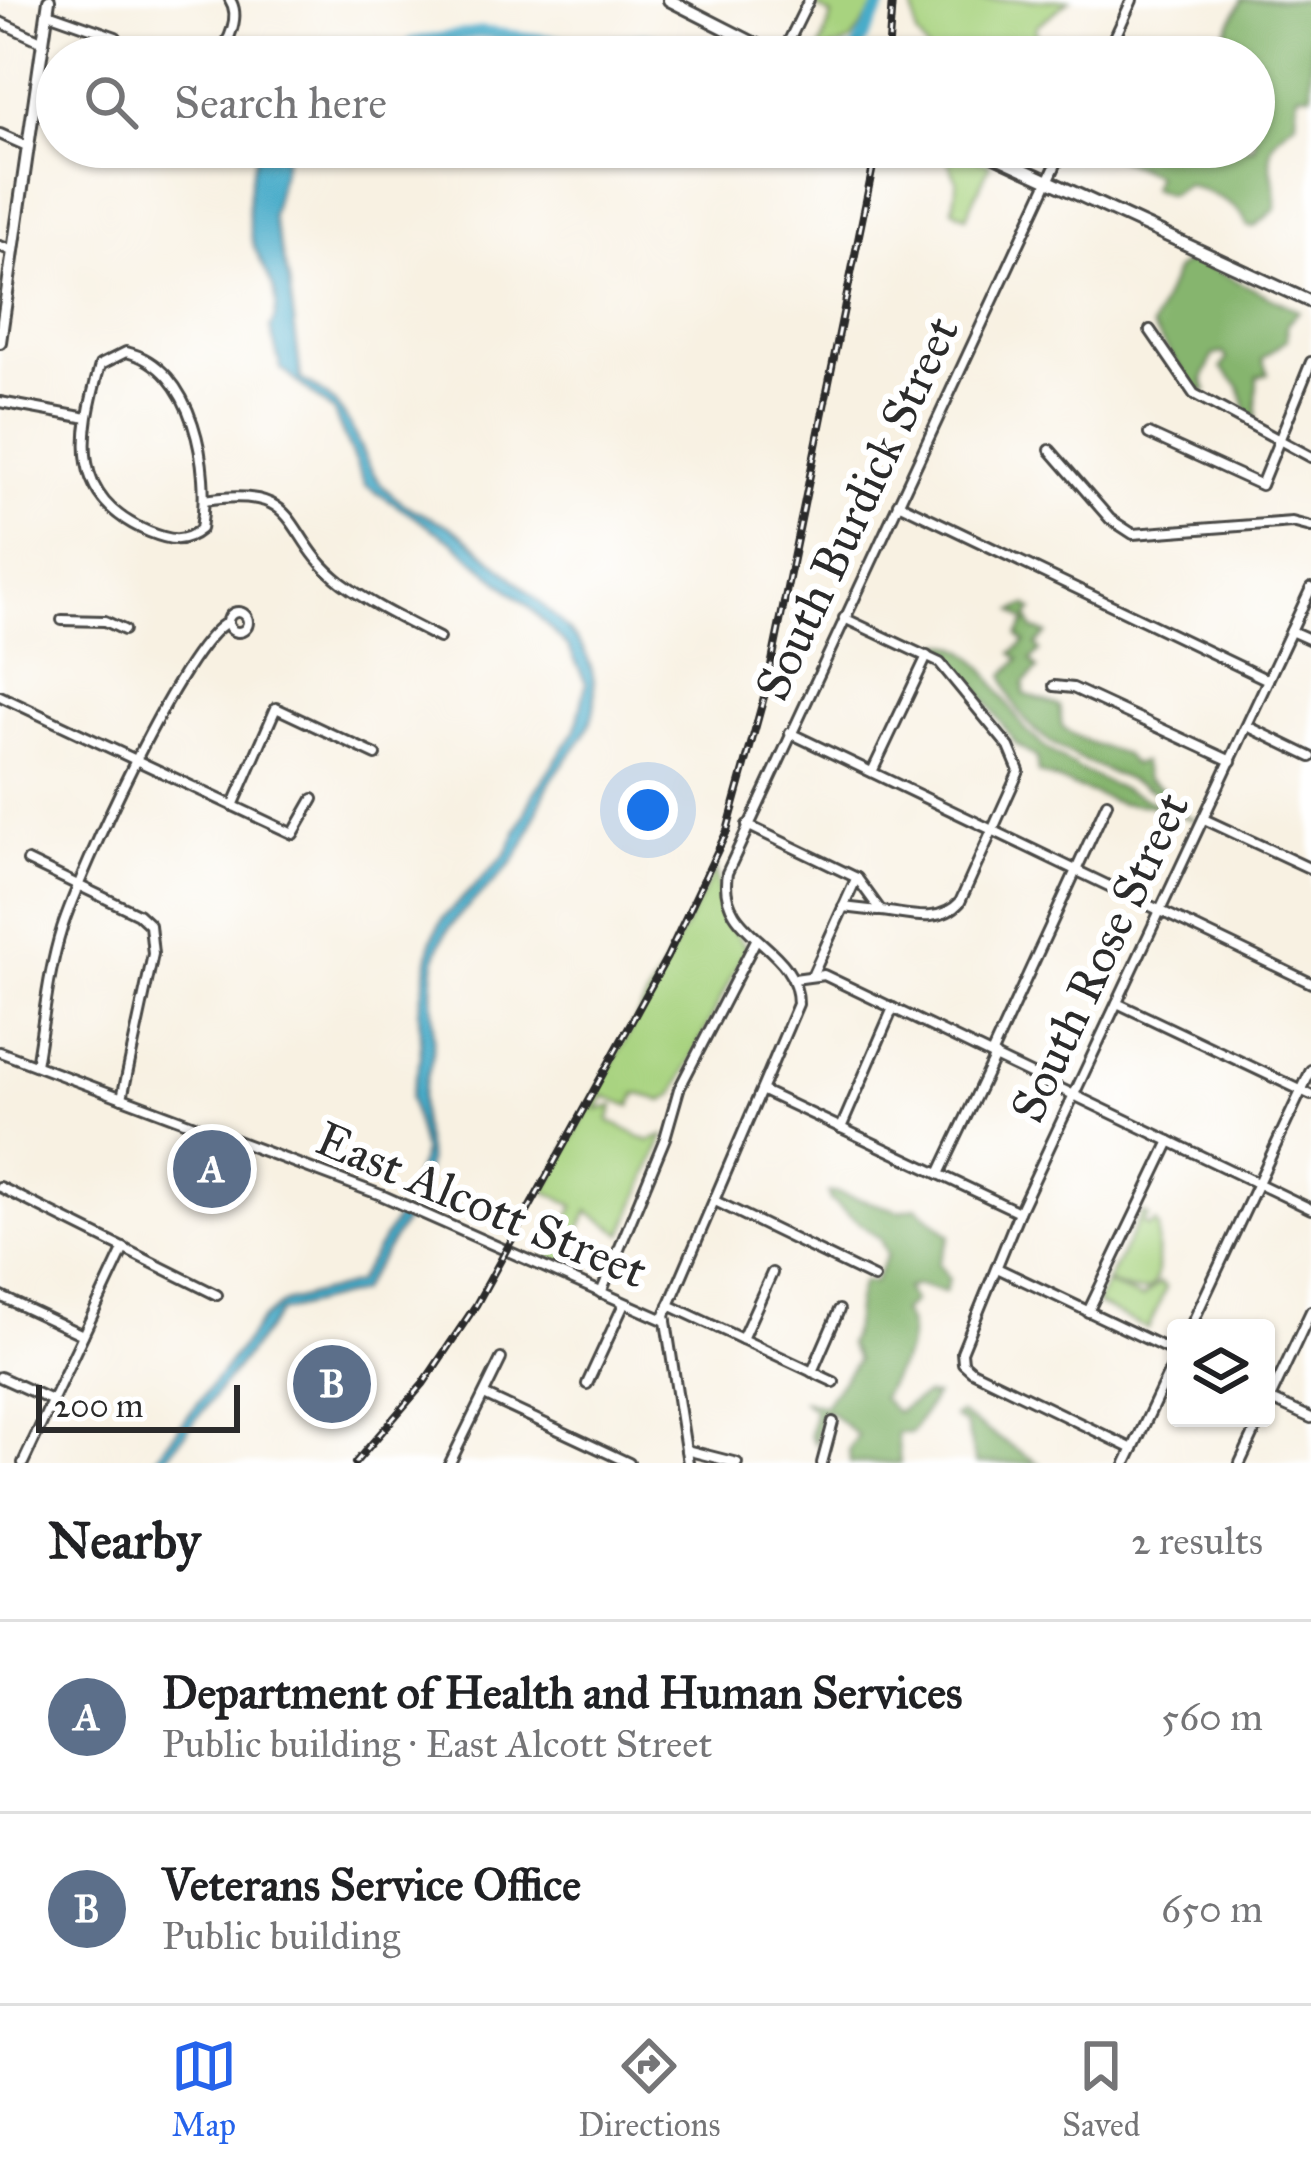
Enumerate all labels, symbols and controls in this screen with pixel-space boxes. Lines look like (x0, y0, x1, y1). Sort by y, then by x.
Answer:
search box (36, 36, 1275, 168)
icon: search (78, 69, 144, 135)
text: Search here (174, 75, 387, 130)
street label: South Burdick Street (742, 307, 971, 709)
your location (618, 780, 678, 840)
street label: South Rose Street (997, 783, 1202, 1131)
street label: East Alcott Street (308, 1108, 656, 1301)
pin: A (173, 1124, 251, 1214)
map controls (1167, 1319, 1275, 1427)
button: layers (1167, 1319, 1275, 1427)
pin: B (293, 1339, 371, 1429)
scale bar (36, 1379, 240, 1432)
text: 200 m (54, 1386, 144, 1426)
text: Nearby (48, 1510, 200, 1572)
text: 2 results (1131, 1517, 1263, 1565)
text: Department of Health and Human Services (162, 1665, 962, 1720)
text: A (74, 1693, 100, 1741)
text: 560 m (1161, 1693, 1263, 1741)
text: Public building · East Alcott Street (162, 1720, 712, 1768)
text: Veterans Service Office (162, 1857, 581, 1912)
text: B (74, 1885, 100, 1933)
text: 650 m (1161, 1885, 1263, 1933)
text: Public building (162, 1912, 400, 1960)
tab: Map (171, 2033, 237, 2145)
tab: Directions (578, 2033, 720, 2145)
tab: Saved (1062, 2033, 1140, 2145)

